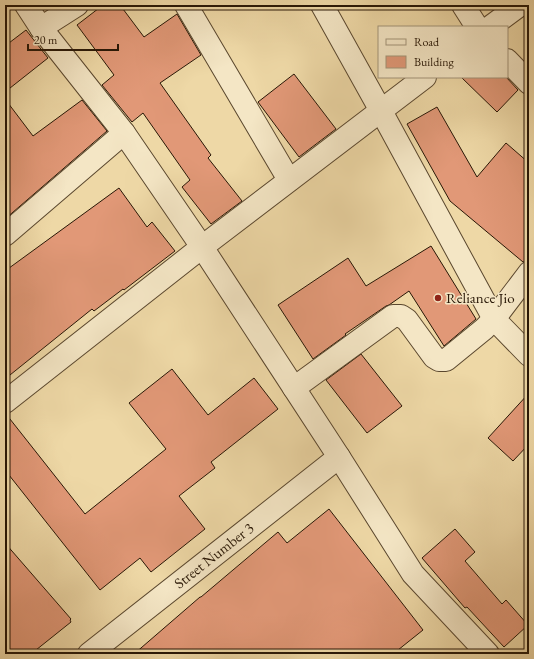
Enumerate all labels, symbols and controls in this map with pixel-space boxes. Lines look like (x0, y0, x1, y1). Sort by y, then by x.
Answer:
scale bar (28, 26, 118, 52)
legend (378, 26, 508, 78)
text: 20 m (34, 32, 58, 48)
text: Road (414, 34, 440, 50)
text: Building (414, 54, 455, 70)
place label: Reliance Jio (446, 288, 515, 307)
marker: Reliance Jio (433, 293, 443, 303)
street label: Street Number 3 (170, 518, 257, 592)

